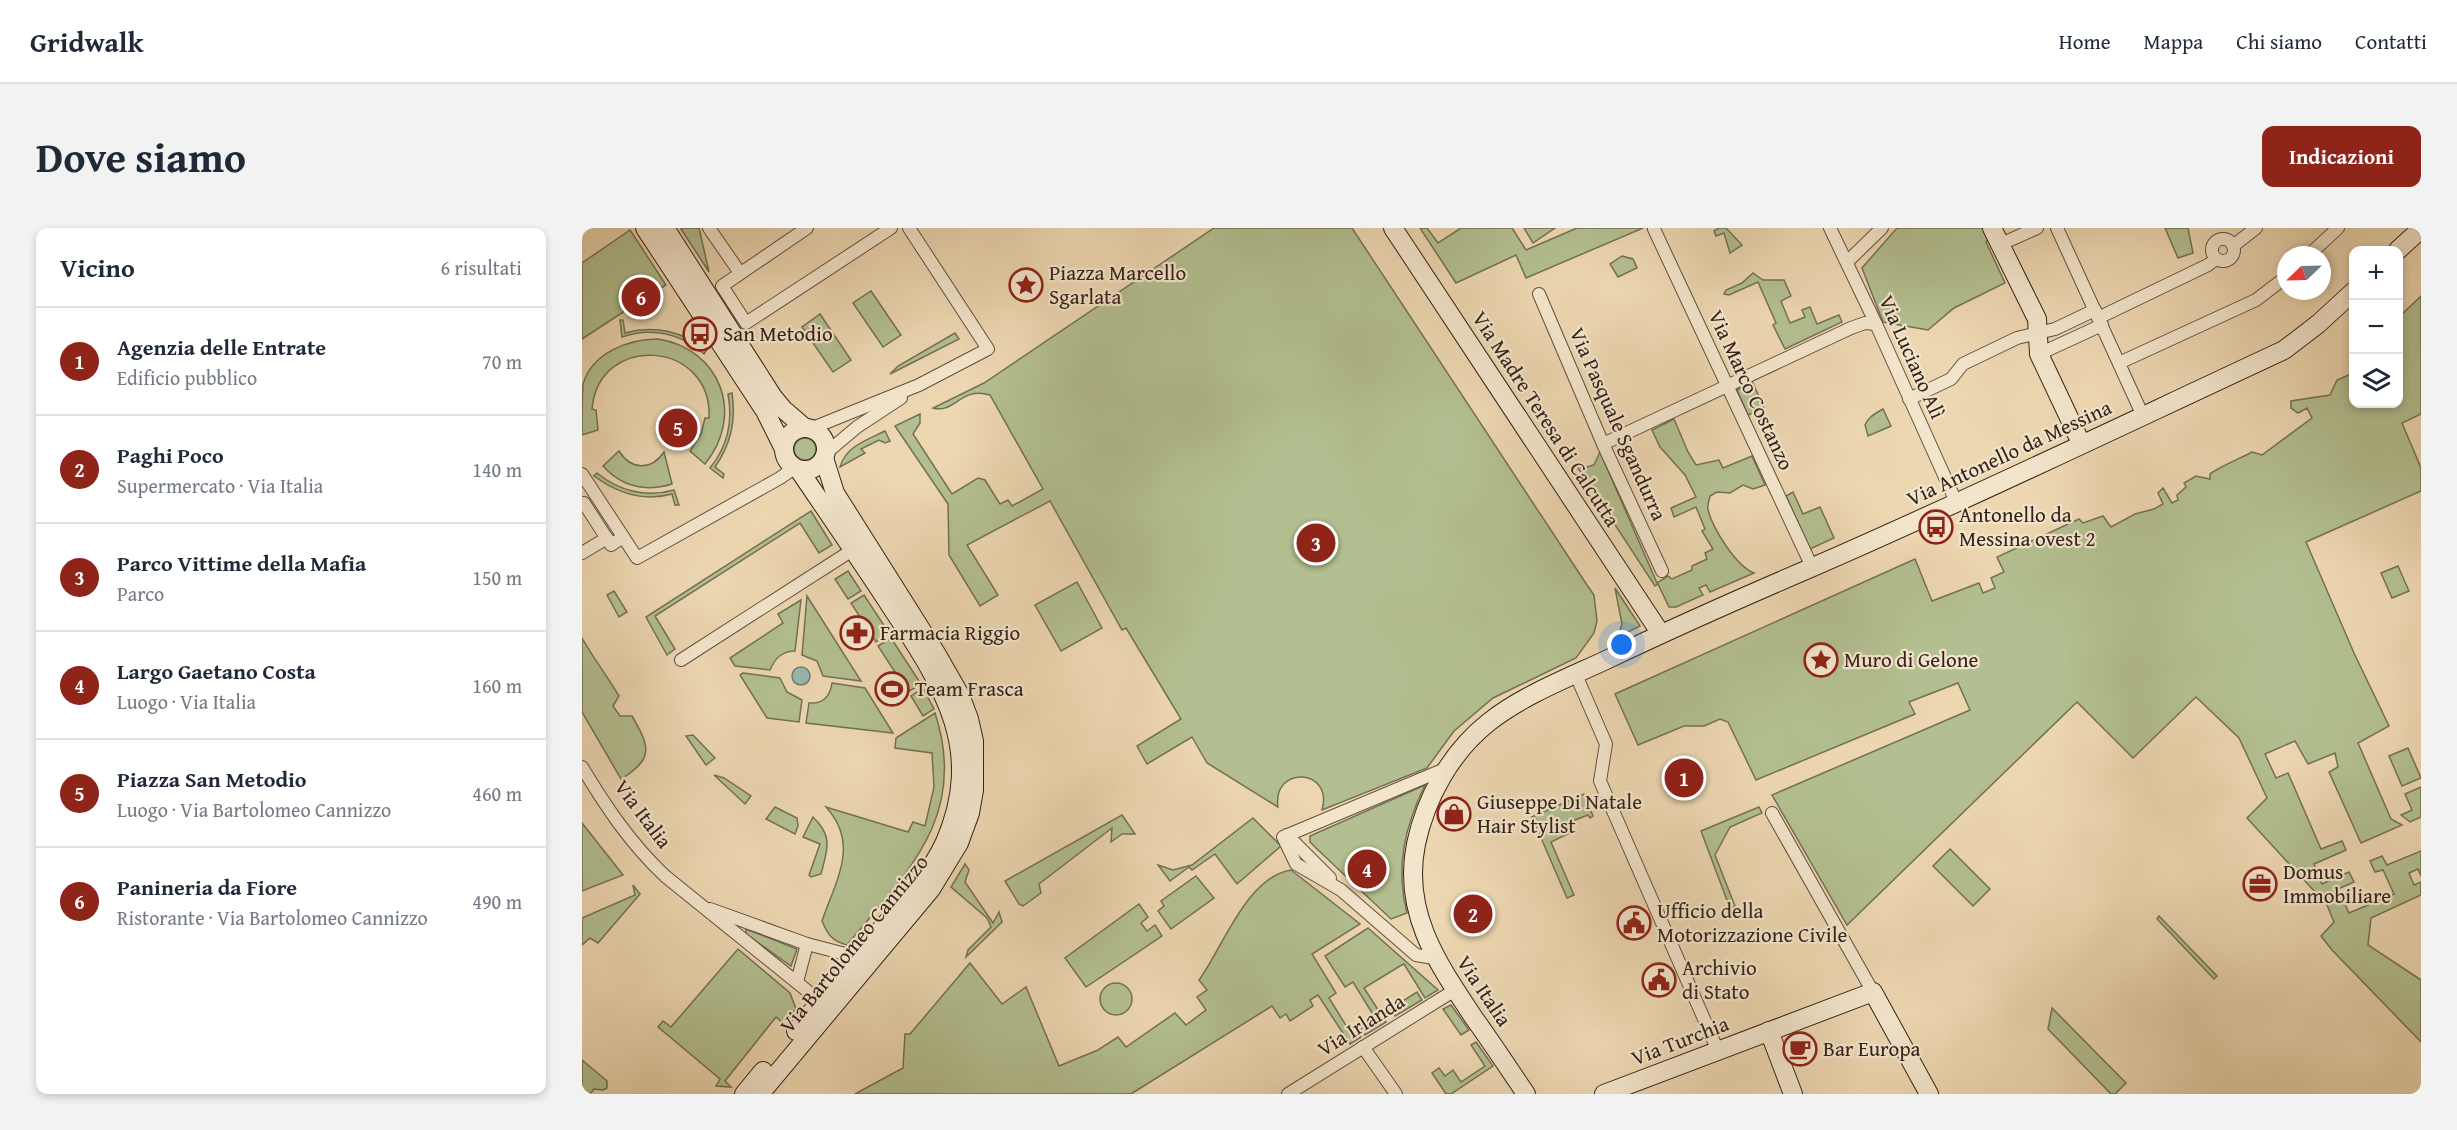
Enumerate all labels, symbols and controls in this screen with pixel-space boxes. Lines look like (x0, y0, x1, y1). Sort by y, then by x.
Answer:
text: Gridwalk (30, 21, 143, 62)
text: Home (2059, 26, 2111, 57)
text: Mappa (2144, 26, 2203, 57)
text: Chi siamo (2236, 26, 2322, 57)
text: Contatti (2355, 26, 2427, 57)
text: Dove siamo (36, 126, 246, 187)
button: Indicazioni (2262, 126, 2421, 187)
north arrow (2277, 246, 2331, 300)
map controls (2349, 246, 2403, 408)
button: + (2349, 246, 2403, 300)
text: Vicino (60, 248, 135, 287)
text: 6 risultati (441, 253, 522, 282)
place label: Piazza Marcello Sgarlata (1049, 257, 1186, 312)
place icon: Piazza Marcello Sgarlata (1008, 267, 1044, 303)
pin: 6 (622, 274, 660, 320)
street label: Via Luciano Alì (1871, 290, 1954, 424)
button: − (2349, 300, 2403, 354)
street label: Via Marco Costanzo (1701, 304, 1802, 475)
street label: Via Madre Teresa di Calcutta (1465, 305, 1628, 533)
bus stop icon: San Metodio (682, 316, 718, 352)
place label: San Metodio (723, 318, 833, 349)
street label: Via Pasquale Sgandurra (1562, 322, 1675, 525)
text: Agenzia delle Entrate (117, 331, 326, 363)
text: 1 (74, 347, 85, 376)
text: 70 m (482, 347, 522, 376)
button: layers (2349, 354, 2403, 408)
text: Edificio pubblico (117, 363, 257, 392)
street label: Via Antonello da Messina (1901, 391, 2116, 514)
pin: 5 (658, 406, 698, 450)
text: Paghi Poco (117, 439, 224, 471)
text: 2 (74, 455, 85, 484)
text: 140 m (472, 455, 522, 484)
text: Supermercato · Via Italia (117, 471, 323, 500)
place label: Antonello da Messina ovest 2 (1959, 499, 2096, 554)
bus stop icon: Antonello da Messina ovest 2 (1918, 509, 1954, 545)
pin: 3 (1296, 520, 1336, 566)
text: Parco Vittime della Mafia (117, 547, 366, 579)
text: 3 (74, 563, 85, 592)
text: 150 m (472, 563, 522, 592)
text: Parco (117, 579, 164, 608)
pharmacy icon: Farmacia Riggio (839, 615, 875, 651)
place label: Farmacia Riggio (880, 617, 1020, 648)
your location (1607, 630, 1636, 659)
place icon: Muro di Gelone (1803, 642, 1839, 678)
place label: Muro di Gelone (1844, 644, 1979, 675)
text: Largo Gaetano Costa (117, 655, 316, 687)
text: 4 (74, 671, 85, 700)
text: 160 m (472, 671, 522, 700)
sports icon: Team Frasca (874, 671, 910, 707)
place label: Team Frasca (915, 673, 1024, 704)
text: Luogo · Via Italia (117, 687, 256, 716)
pin: 1 (1664, 756, 1704, 800)
text: Piazza San Metodio (117, 763, 307, 795)
street label: Via Italia (607, 773, 680, 855)
text: 5 (74, 779, 85, 808)
text: 460 m (472, 779, 522, 808)
place label: Giuseppe Di Natale Hair Stylist (1477, 786, 1642, 841)
text: Luogo · Via Bartolomeo Cannizzo (117, 795, 391, 824)
shop icon: Giuseppe Di Natale Hair Stylist (1436, 796, 1472, 832)
pin: 4 (1348, 846, 1386, 892)
street label: Via Bartolomeo Cannizzo (772, 848, 935, 1040)
place label: Domus Immobiliare (2283, 856, 2391, 911)
office icon: Domus Immobiliare (2242, 866, 2278, 902)
text: Panineria da Fiore (117, 871, 297, 903)
text: 6 (74, 887, 85, 916)
text: 490 m (472, 887, 522, 916)
pin: 2 (1454, 892, 1492, 936)
place label: Ufficio della Motorizzazione Civile (1657, 895, 1848, 950)
text: Ristorante · Via Bartolomeo Cannizzo (117, 903, 428, 932)
public building icon: Ufficio della Motorizzazione Civile (1616, 905, 1652, 941)
street label: Via Italia (1449, 949, 1520, 1032)
place label: Archivio di Stato (1682, 952, 1757, 1007)
public building icon: Archivio di Stato (1641, 962, 1677, 998)
street label: Via Irlanda (1311, 985, 1411, 1064)
street label: Via Turchia (1627, 1008, 1733, 1073)
cafe icon: Bar Europa (1782, 1031, 1818, 1067)
place label: Bar Europa (1823, 1033, 1920, 1064)

